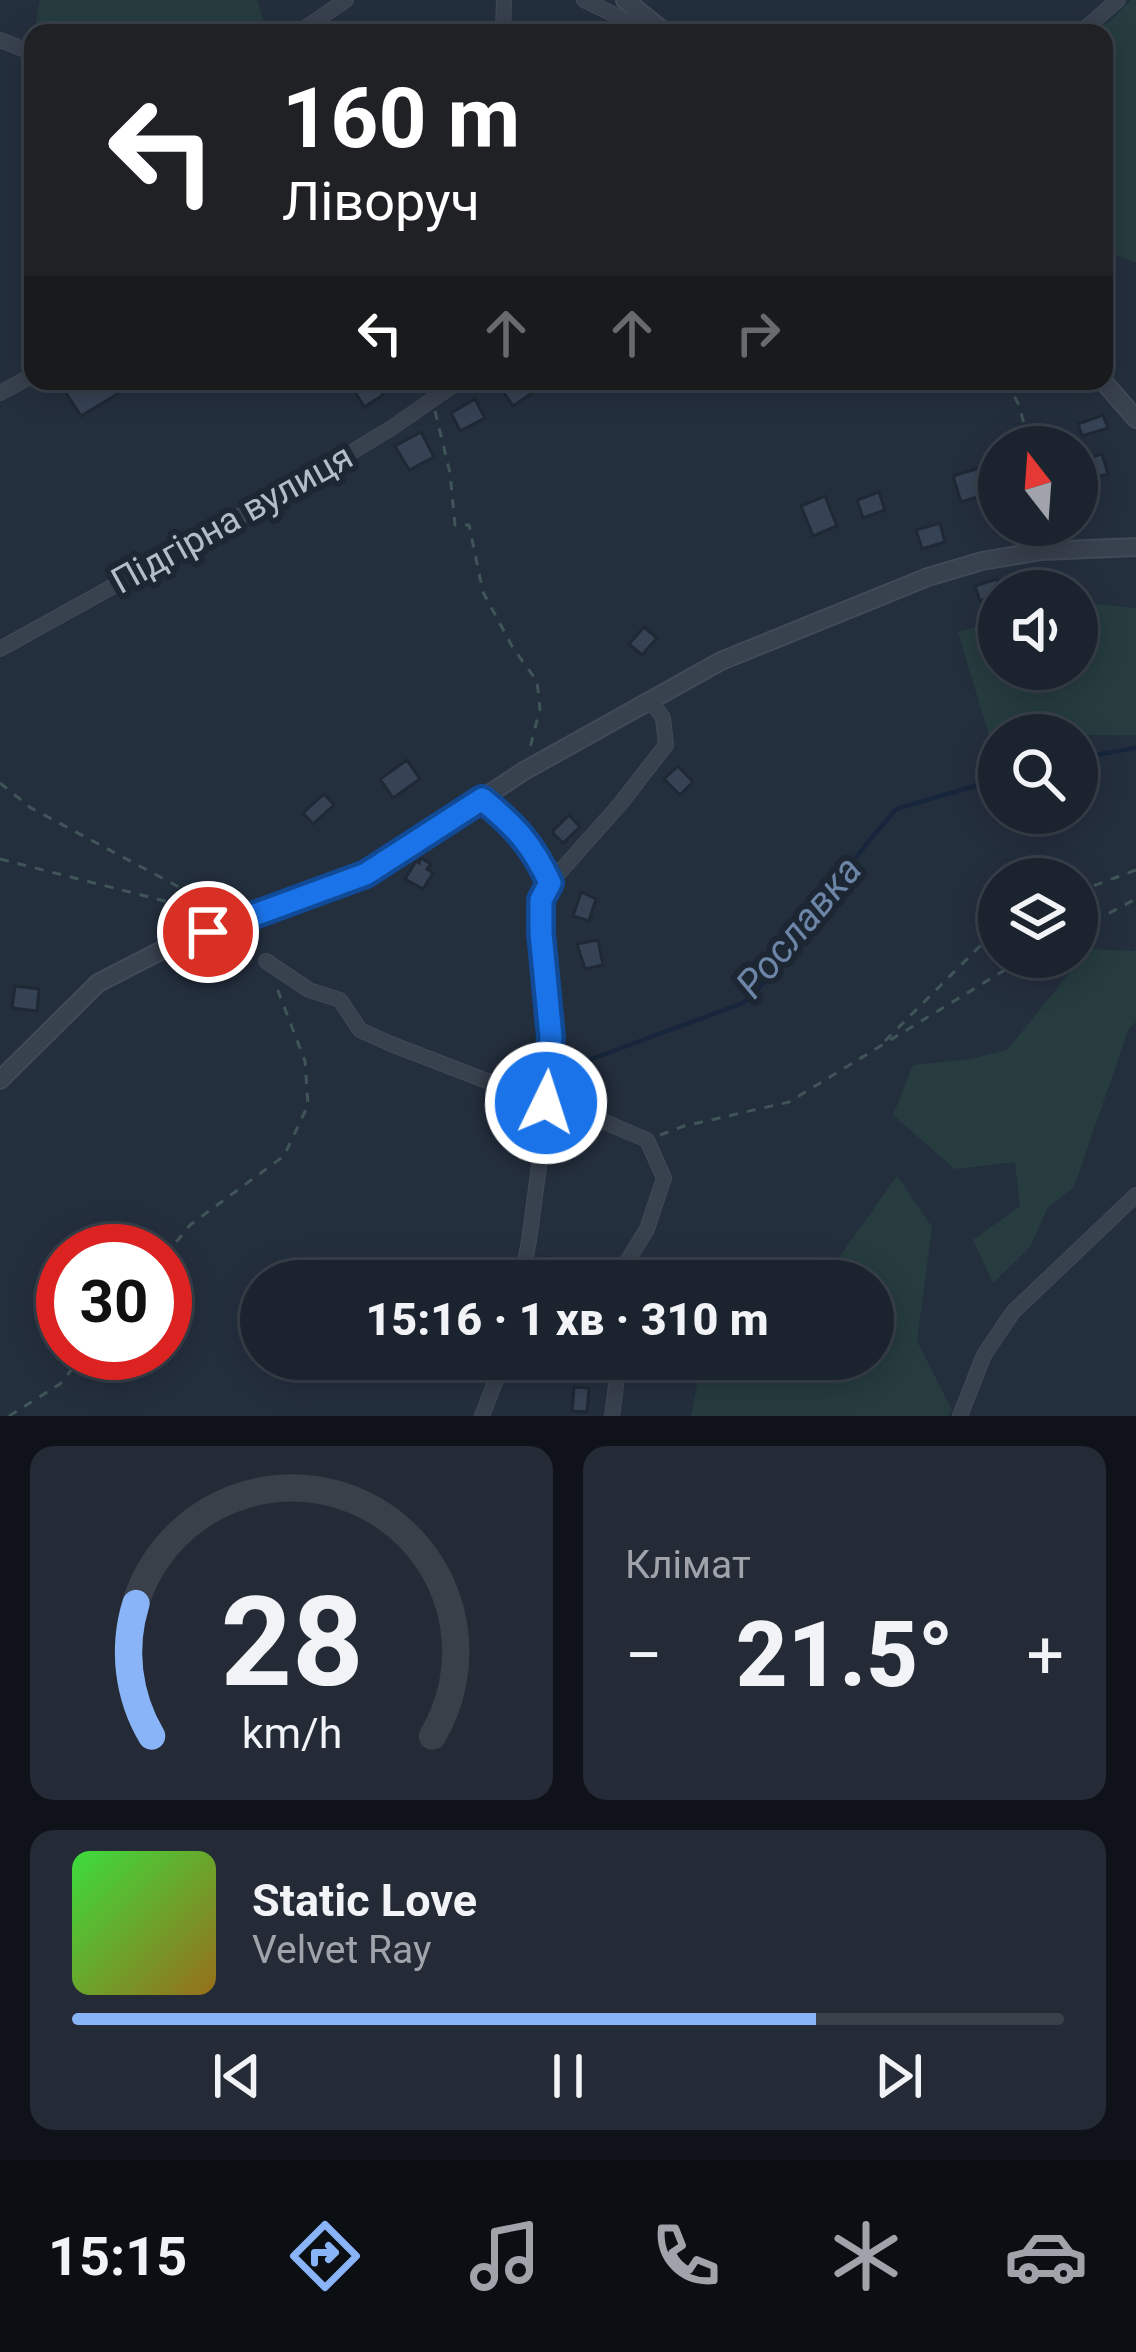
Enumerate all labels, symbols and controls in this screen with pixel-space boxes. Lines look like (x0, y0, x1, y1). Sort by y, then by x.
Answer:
text: 160 m (282, 69, 520, 168)
icon: left (84, 72, 240, 228)
text: Ліворуч (282, 170, 480, 233)
icon: left (347, 300, 413, 366)
icon: ahead (473, 300, 539, 366)
icon: ahead (599, 300, 665, 366)
icon: right (725, 300, 791, 366)
north arrow (978, 426, 1098, 546)
map controls (978, 426, 1098, 978)
street label: Підгірна вулиця (104, 435, 360, 603)
button: sound (978, 570, 1098, 690)
button: search (978, 714, 1098, 834)
water label: Рославка (727, 847, 871, 1007)
button: layers (978, 858, 1098, 978)
pin (157, 881, 259, 983)
icon: arrive (175, 899, 241, 965)
position arrow (483, 1040, 609, 1166)
speed limit sign: 30 (36, 1224, 192, 1380)
text: 15:16 · 1 хв · 310 m (365, 1293, 769, 1346)
text: Клімат (625, 1542, 751, 1588)
text: 28 (220, 1569, 363, 1715)
text: 21.5° (736, 1603, 954, 1708)
text: − (625, 1617, 663, 1694)
text: + (1027, 1617, 1064, 1694)
text: km/h (241, 1708, 342, 1758)
text: Static Love (252, 1874, 477, 1927)
text: Velvet Ray (252, 1927, 431, 1973)
icon: previous (204, 2043, 270, 2109)
icon: pause (535, 2043, 601, 2109)
icon: next (866, 2043, 932, 2109)
icon: directions (283, 2214, 367, 2298)
icon: music (463, 2214, 547, 2298)
icon: phone (644, 2214, 728, 2298)
icon: climate (824, 2214, 908, 2298)
icon: car (1004, 2214, 1088, 2298)
text: 15:15 (48, 2225, 187, 2288)

